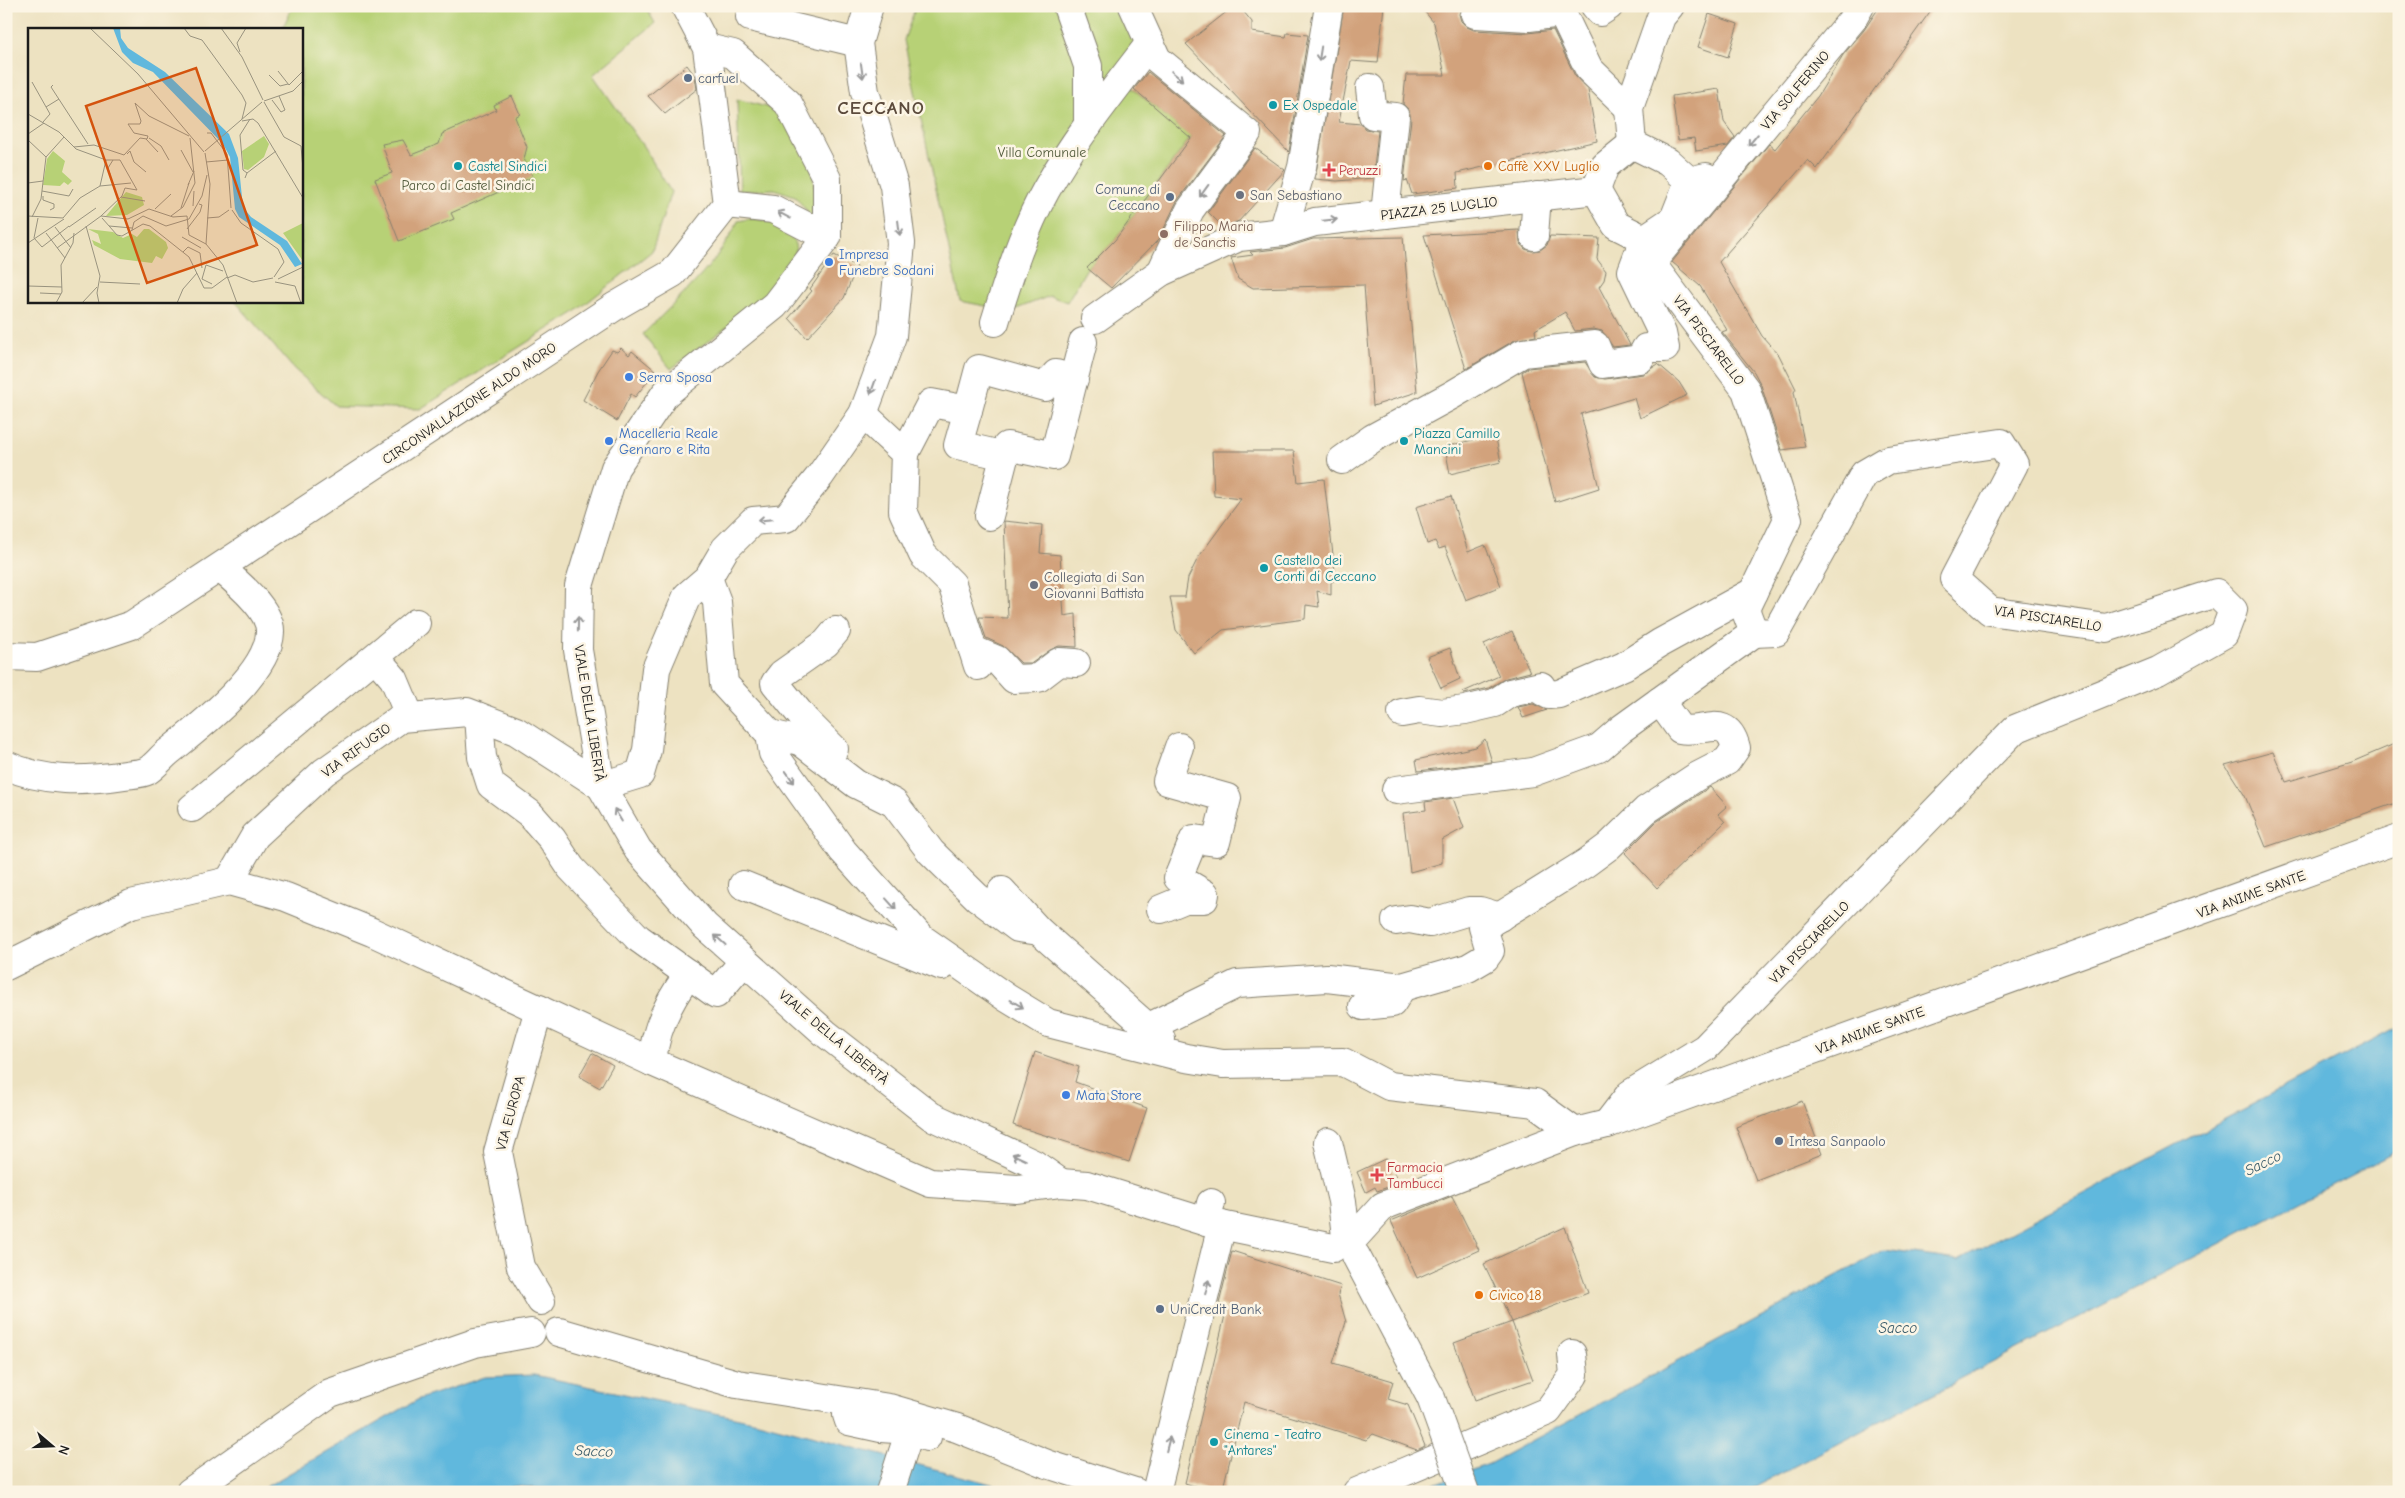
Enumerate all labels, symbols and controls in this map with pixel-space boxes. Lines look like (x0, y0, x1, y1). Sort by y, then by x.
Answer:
inset map (28, 28, 302, 302)
one-way arrow (1315, 46, 1325, 62)
street label: VIA SOLFERINO (1757, 47, 1833, 133)
one-way arrow (857, 62, 867, 78)
place label: carfuel (698, 70, 739, 87)
one-way arrow (1170, 70, 1183, 81)
marker: carfuel (682, 72, 694, 84)
district label: CECCANO (837, 97, 925, 119)
place label: Ex Ospedale (1283, 97, 1357, 114)
marker: Ex Ospedale (1267, 99, 1279, 111)
one-way arrow (1747, 133, 1759, 146)
park label: Villa Comunale (998, 144, 1086, 161)
place label: Castel Sindici (468, 158, 547, 175)
place label: Caffè XXV Luglio (1498, 158, 1599, 175)
marker: Castel Sindici (452, 160, 464, 172)
marker: Caffè XXV Luglio (1482, 160, 1494, 172)
place label: Peruzzi (1339, 162, 1381, 179)
marker: Peruzzi (1323, 164, 1335, 176)
park label: Parco di Castel Sindici (402, 177, 534, 194)
place label: Comune di Ceccano (1095, 181, 1160, 214)
one-way arrow (1199, 184, 1209, 198)
place label: San Sebastiano (1250, 187, 1342, 204)
marker: San Sebastiano (1234, 189, 1246, 201)
marker: Comune di Ceccano (1164, 191, 1176, 203)
street label: PIAZZA 25 LUGLIO (1380, 193, 1498, 224)
one-way arrow (777, 210, 792, 219)
one-way arrow (1322, 215, 1338, 225)
place label: Filippo Maria de Sanctis (1174, 218, 1253, 251)
one-way arrow (894, 220, 904, 236)
marker: Filippo Maria de Sanctis (1158, 228, 1170, 240)
place label: Impresa Funebre Sodani (839, 246, 934, 279)
marker: Impresa Funebre Sodani (823, 256, 835, 268)
street label: VIA PISCIARELLO (1669, 292, 1748, 389)
street label: CIRCONVALLAZIONE ALDO MORO (379, 339, 560, 468)
place label: Serra Sposa (639, 369, 712, 386)
marker: Serra Sposa (623, 371, 635, 383)
one-way arrow (868, 378, 877, 394)
place label: Macelleria Reale Gennaro e Rita (619, 425, 718, 458)
place label: Piazza Camillo Mancini (1414, 425, 1500, 458)
marker: Macelleria Reale Gennaro e Rita (603, 435, 615, 447)
marker: Piazza Camillo Mancini (1398, 435, 1410, 447)
one-way arrow (757, 515, 773, 524)
place label: Castello dei Conti di Ceccano (1274, 552, 1376, 585)
marker: Castello dei Conti di Ceccano (1258, 562, 1270, 574)
place label: Collegiata di San Giovanni Battista (1044, 569, 1144, 602)
marker: Collegiata di San Giovanni Battista (1028, 579, 1040, 591)
street label: VIA PISCIARELLO (1993, 602, 2103, 635)
one-way arrow (573, 616, 583, 632)
street label: VIALE DELLA LIBERTÀ (570, 644, 609, 783)
street label: VIA RIFUGIO (318, 720, 394, 781)
one-way arrow (785, 770, 795, 784)
one-way arrow (612, 808, 622, 822)
street label: VIA ANIME SANTE (2195, 867, 2308, 922)
street label: VIA PISCIARELLO (1766, 897, 1853, 987)
one-way arrow (885, 898, 897, 911)
one-way arrow (714, 934, 727, 946)
street label: VIALE DELLA LIBERTÀ (775, 987, 892, 1088)
one-way arrow (1010, 1000, 1024, 1010)
street label: VIA ANIME SANTE (1814, 1003, 1927, 1058)
street label: VIA EUROPA (492, 1074, 529, 1152)
place label: Mata Store (1076, 1087, 1142, 1104)
marker: Mata Store (1060, 1089, 1072, 1101)
place label: Intesa Sanpaolo (1789, 1133, 1886, 1150)
marker: Intesa Sanpaolo (1773, 1135, 1785, 1147)
water label: Sacco (2242, 1146, 2284, 1180)
one-way arrow (1012, 1152, 1027, 1161)
place label: Farmacia Tambucci (1387, 1159, 1443, 1192)
marker: Farmacia Tambucci (1371, 1169, 1383, 1181)
one-way arrow (1203, 1279, 1212, 1295)
place label: Civico 18 (1489, 1287, 1541, 1304)
marker: Civico 18 (1473, 1289, 1485, 1301)
place label: UniCredit Bank (1170, 1301, 1261, 1318)
marker: UniCredit Bank (1154, 1303, 1166, 1315)
water label: Sacco (1879, 1319, 1917, 1337)
north arrow (28, 1420, 78, 1470)
place label: Cinema - Teatro "Antares" (1224, 1426, 1321, 1459)
marker: Cinema - Teatro "Antares" (1208, 1436, 1220, 1448)
one-way arrow (1164, 1437, 1173, 1453)
water label: Sacco (575, 1441, 614, 1461)
text: N (54, 1443, 73, 1457)

